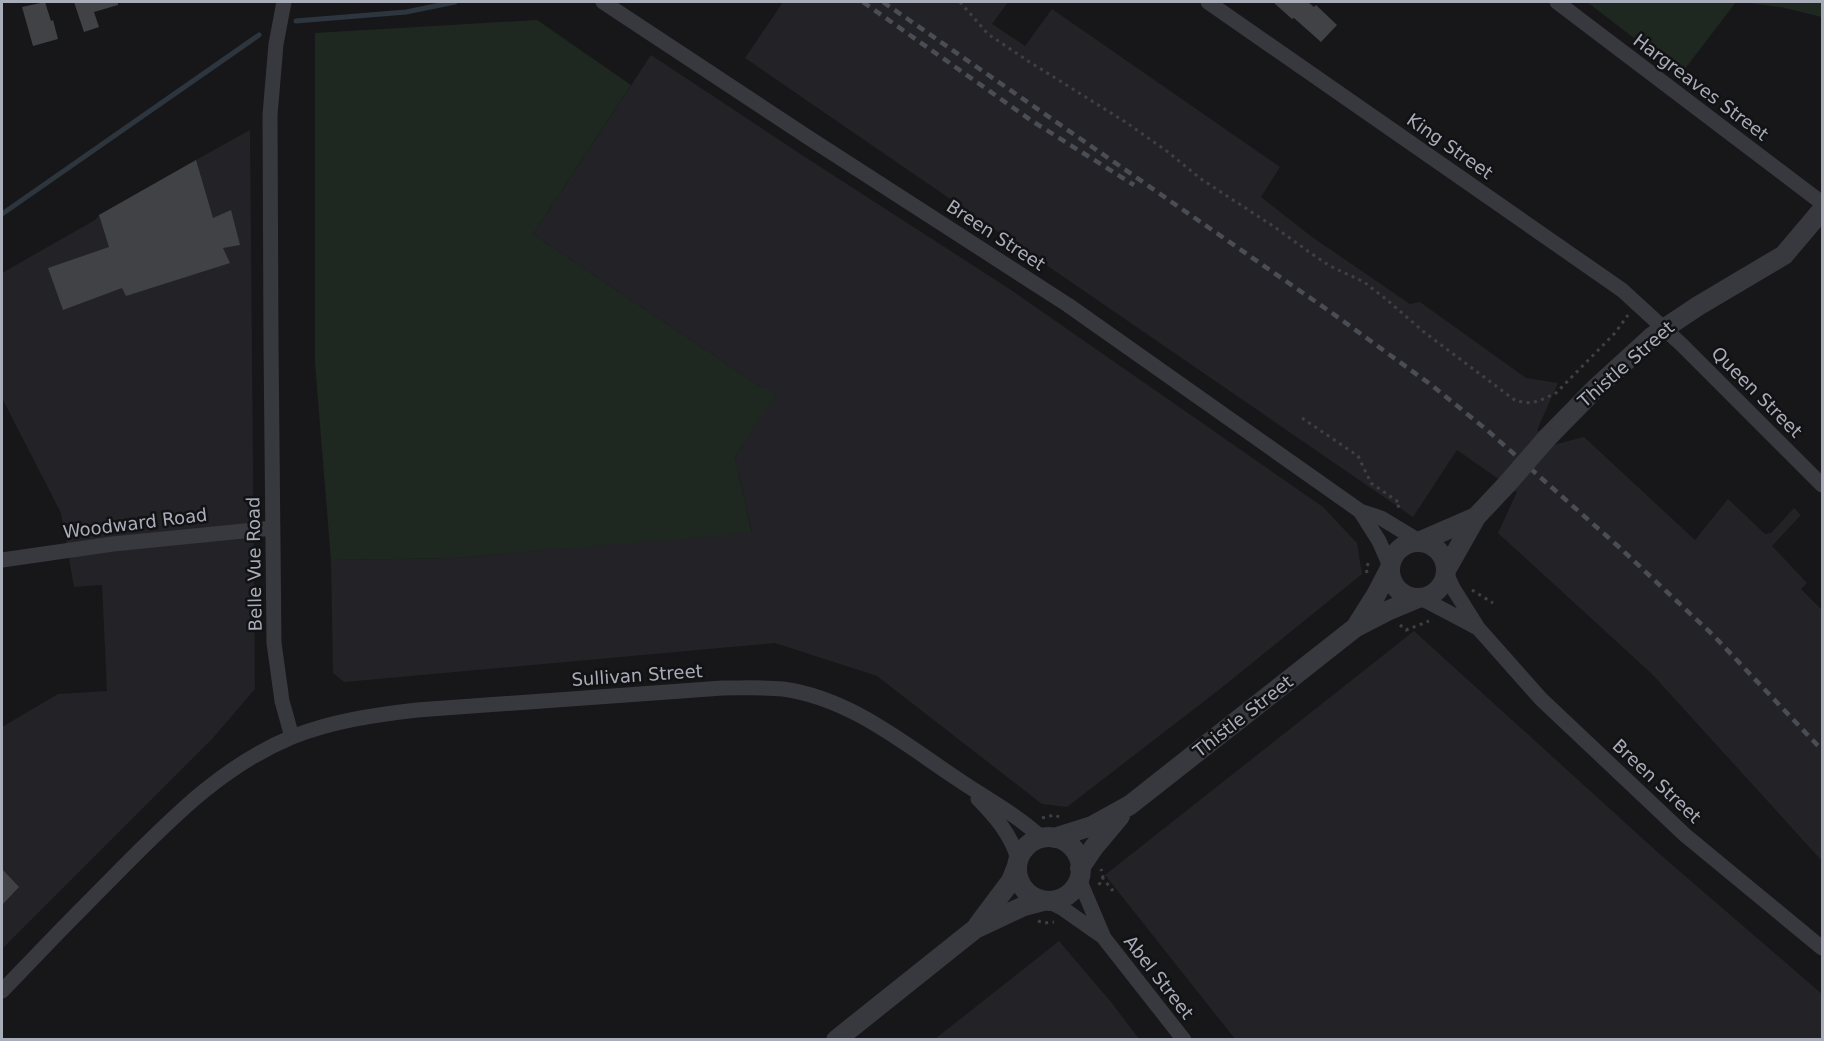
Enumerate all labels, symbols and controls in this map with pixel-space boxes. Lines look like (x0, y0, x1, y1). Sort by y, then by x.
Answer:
street label: Hargreaves Street (1629, 29, 1773, 145)
street label: King Street (1403, 109, 1497, 183)
street label: Breen Street (943, 195, 1049, 275)
street label: Thistle Street (1573, 317, 1678, 412)
street label: Queen Street (1707, 342, 1807, 442)
street label: Belle Vue Road (242, 496, 266, 632)
street label: Woodward Road (62, 504, 208, 542)
street label: Sullivan Street (571, 660, 703, 690)
street label: Thistle Street (1188, 671, 1297, 762)
street label: Breen Street (1608, 735, 1706, 827)
street label: Abel Street (1120, 931, 1198, 1023)

